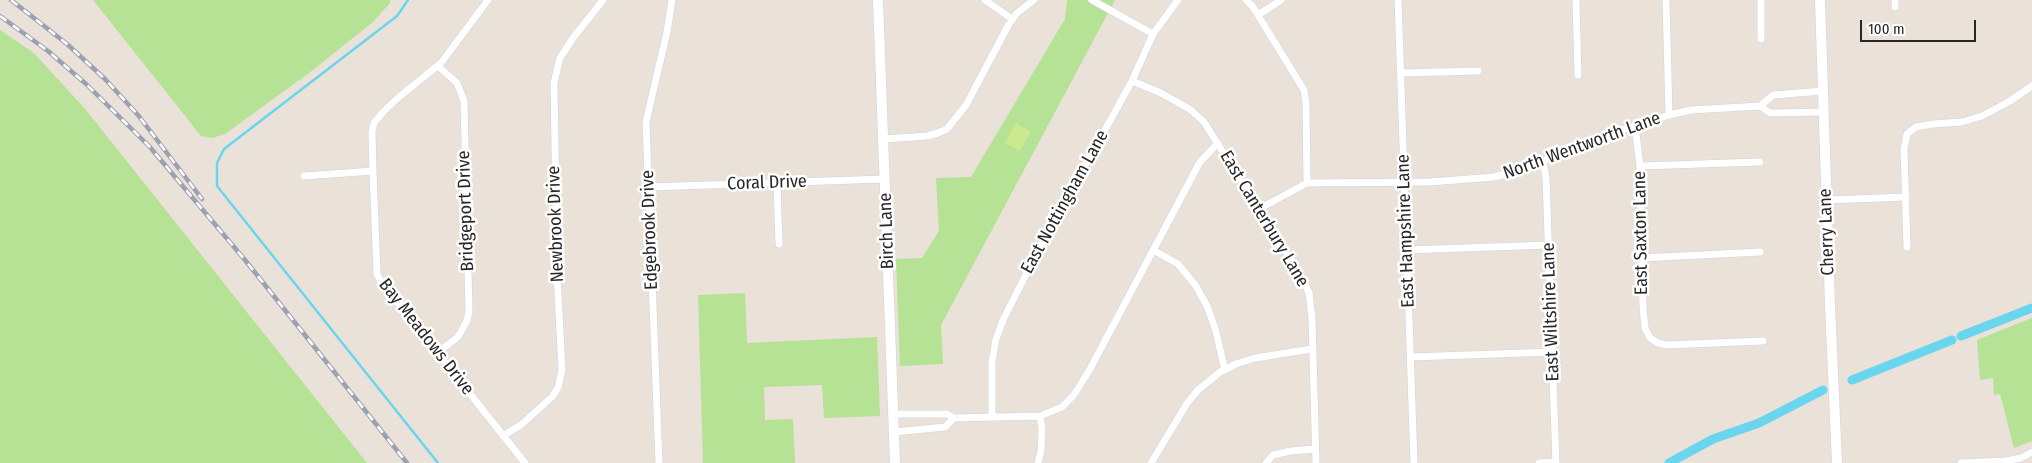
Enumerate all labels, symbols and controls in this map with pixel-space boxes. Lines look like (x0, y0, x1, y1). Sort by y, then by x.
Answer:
scale bar (1862, 10, 1978, 42)
text: 100 m (1868, 20, 1905, 38)
street label: North Wentworth Lane (1500, 107, 1664, 185)
street label: East Nottingham Lane (1017, 126, 1113, 278)
street label: East Canterbury Lane (1215, 147, 1313, 291)
street label: Bridgeport Drive (453, 150, 479, 272)
street label: East Hampshire Lane (1393, 154, 1419, 308)
street label: Newbrook Drive (543, 165, 569, 283)
street label: Edgebrook Drive (637, 170, 663, 290)
street label: Coral Drive (727, 171, 807, 195)
street label: East Saxton Lane (1629, 171, 1653, 295)
street label: Cherry Lane (1815, 188, 1839, 276)
street label: Birch Lane (875, 192, 899, 270)
street label: East Wiltshire Lane (1538, 242, 1564, 382)
street label: Bay Meadows Drive (374, 274, 478, 400)

